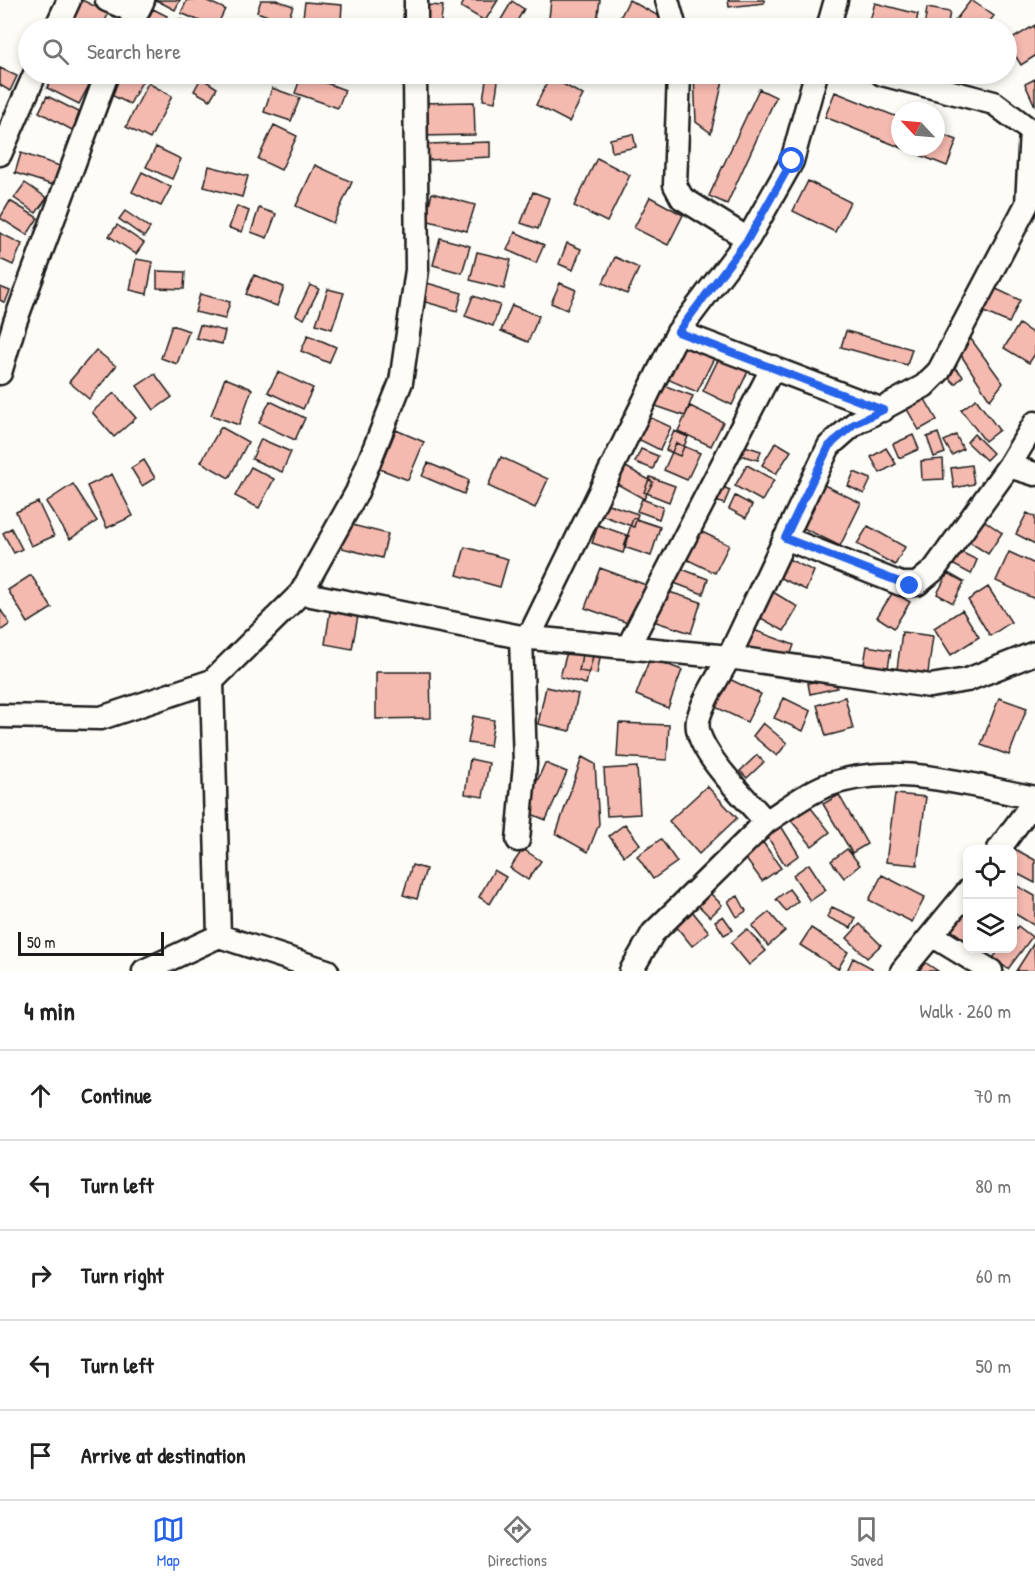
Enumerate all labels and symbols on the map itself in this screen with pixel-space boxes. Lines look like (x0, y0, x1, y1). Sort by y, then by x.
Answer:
north arrow (891, 102, 945, 156)
route start (778, 147, 804, 173)
route end (896, 572, 922, 598)
scale bar (18, 929, 164, 956)

